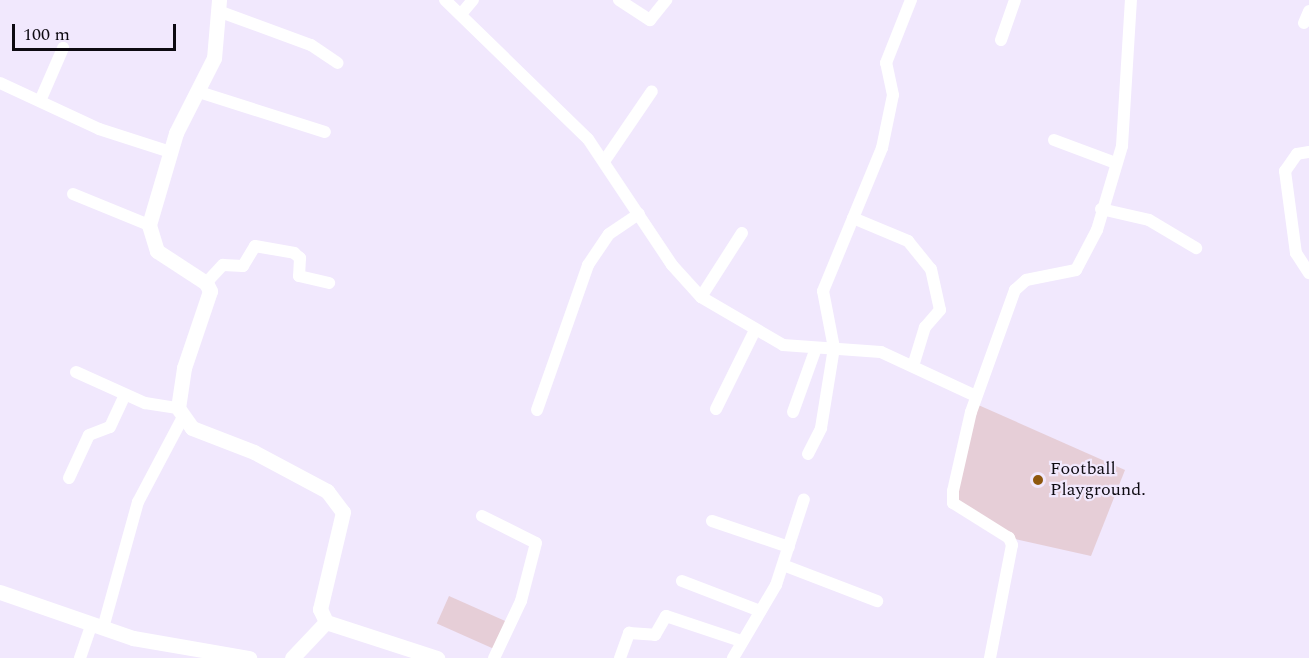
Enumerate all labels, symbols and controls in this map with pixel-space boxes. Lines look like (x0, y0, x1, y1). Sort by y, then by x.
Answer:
scale bar (15, 12, 178, 50)
text: 100 m (23, 21, 70, 48)
place label: Football Playground. (1050, 459, 1146, 502)
marker: Football Playground. (1031, 473, 1045, 487)

